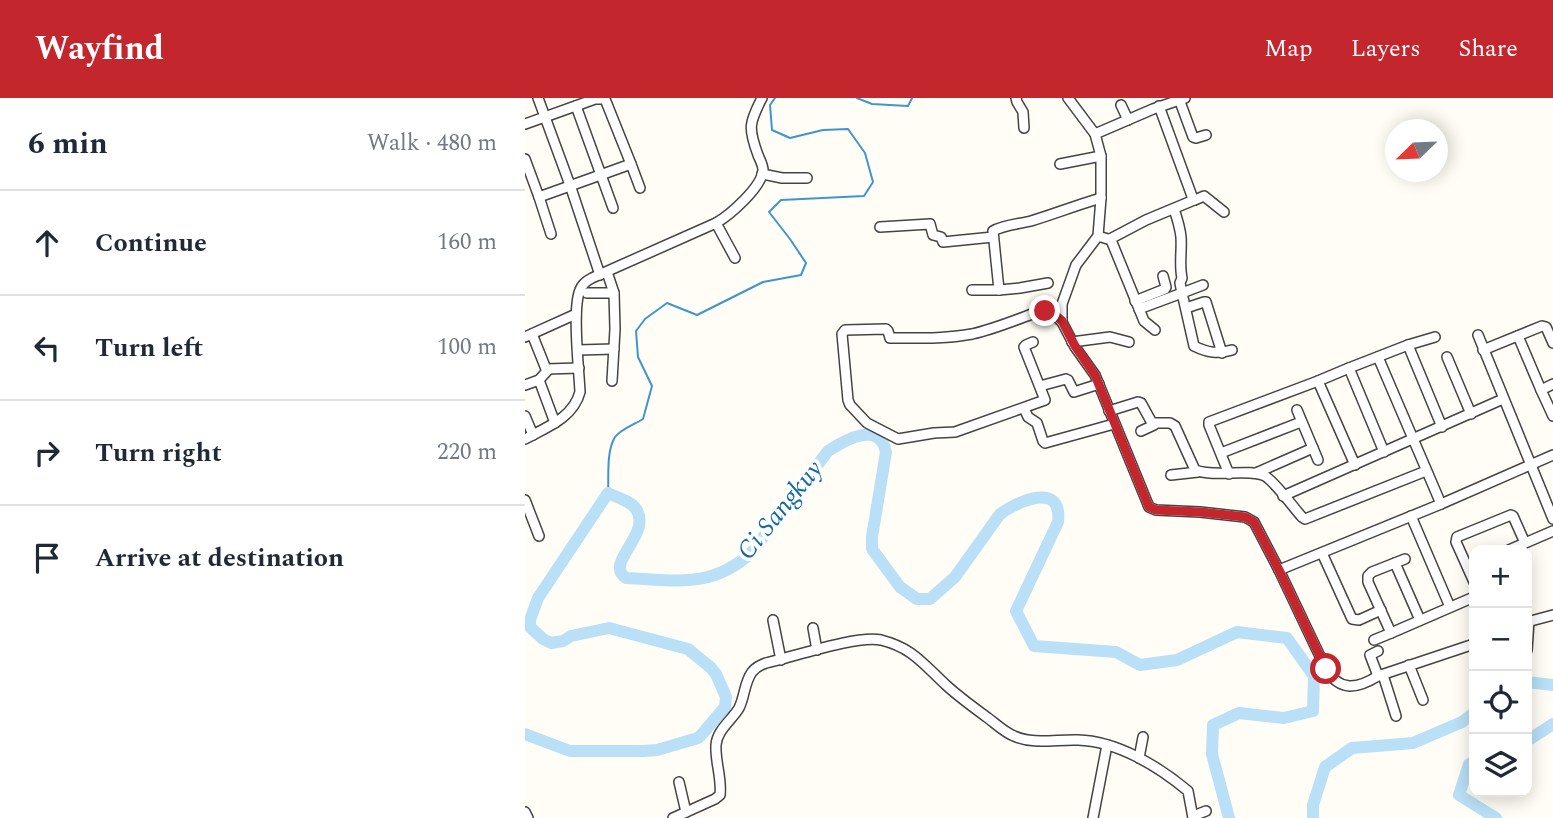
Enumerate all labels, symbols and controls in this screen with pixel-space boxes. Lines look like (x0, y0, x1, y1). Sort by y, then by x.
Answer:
text: Wayfind (35, 24, 164, 74)
text: Map (1264, 31, 1313, 67)
text: Layers (1351, 31, 1421, 67)
text: Share (1459, 31, 1518, 67)
north arrow (1385, 119, 1448, 182)
text: 6 min (28, 121, 108, 167)
text: Walk · 480 m (367, 126, 497, 161)
text: Continue (95, 223, 207, 263)
icon: ahead (28, 224, 66, 262)
text: 160 m (437, 225, 497, 260)
route end (1029, 295, 1060, 326)
text: Turn left (95, 328, 203, 368)
icon: left (28, 329, 66, 367)
text: 100 m (437, 330, 497, 365)
text: Turn right (95, 433, 222, 473)
icon: right (28, 434, 66, 472)
text: 220 m (437, 435, 497, 470)
water label: Ci Sangkuy (727, 451, 833, 569)
text: Arrive at destination (95, 538, 344, 578)
icon: arrive (28, 539, 66, 577)
map controls (1469, 545, 1532, 797)
button: + (1469, 545, 1532, 608)
button: − (1469, 608, 1532, 671)
route start (1310, 653, 1341, 684)
button: locate (1469, 671, 1532, 734)
button: layers (1469, 734, 1532, 797)

